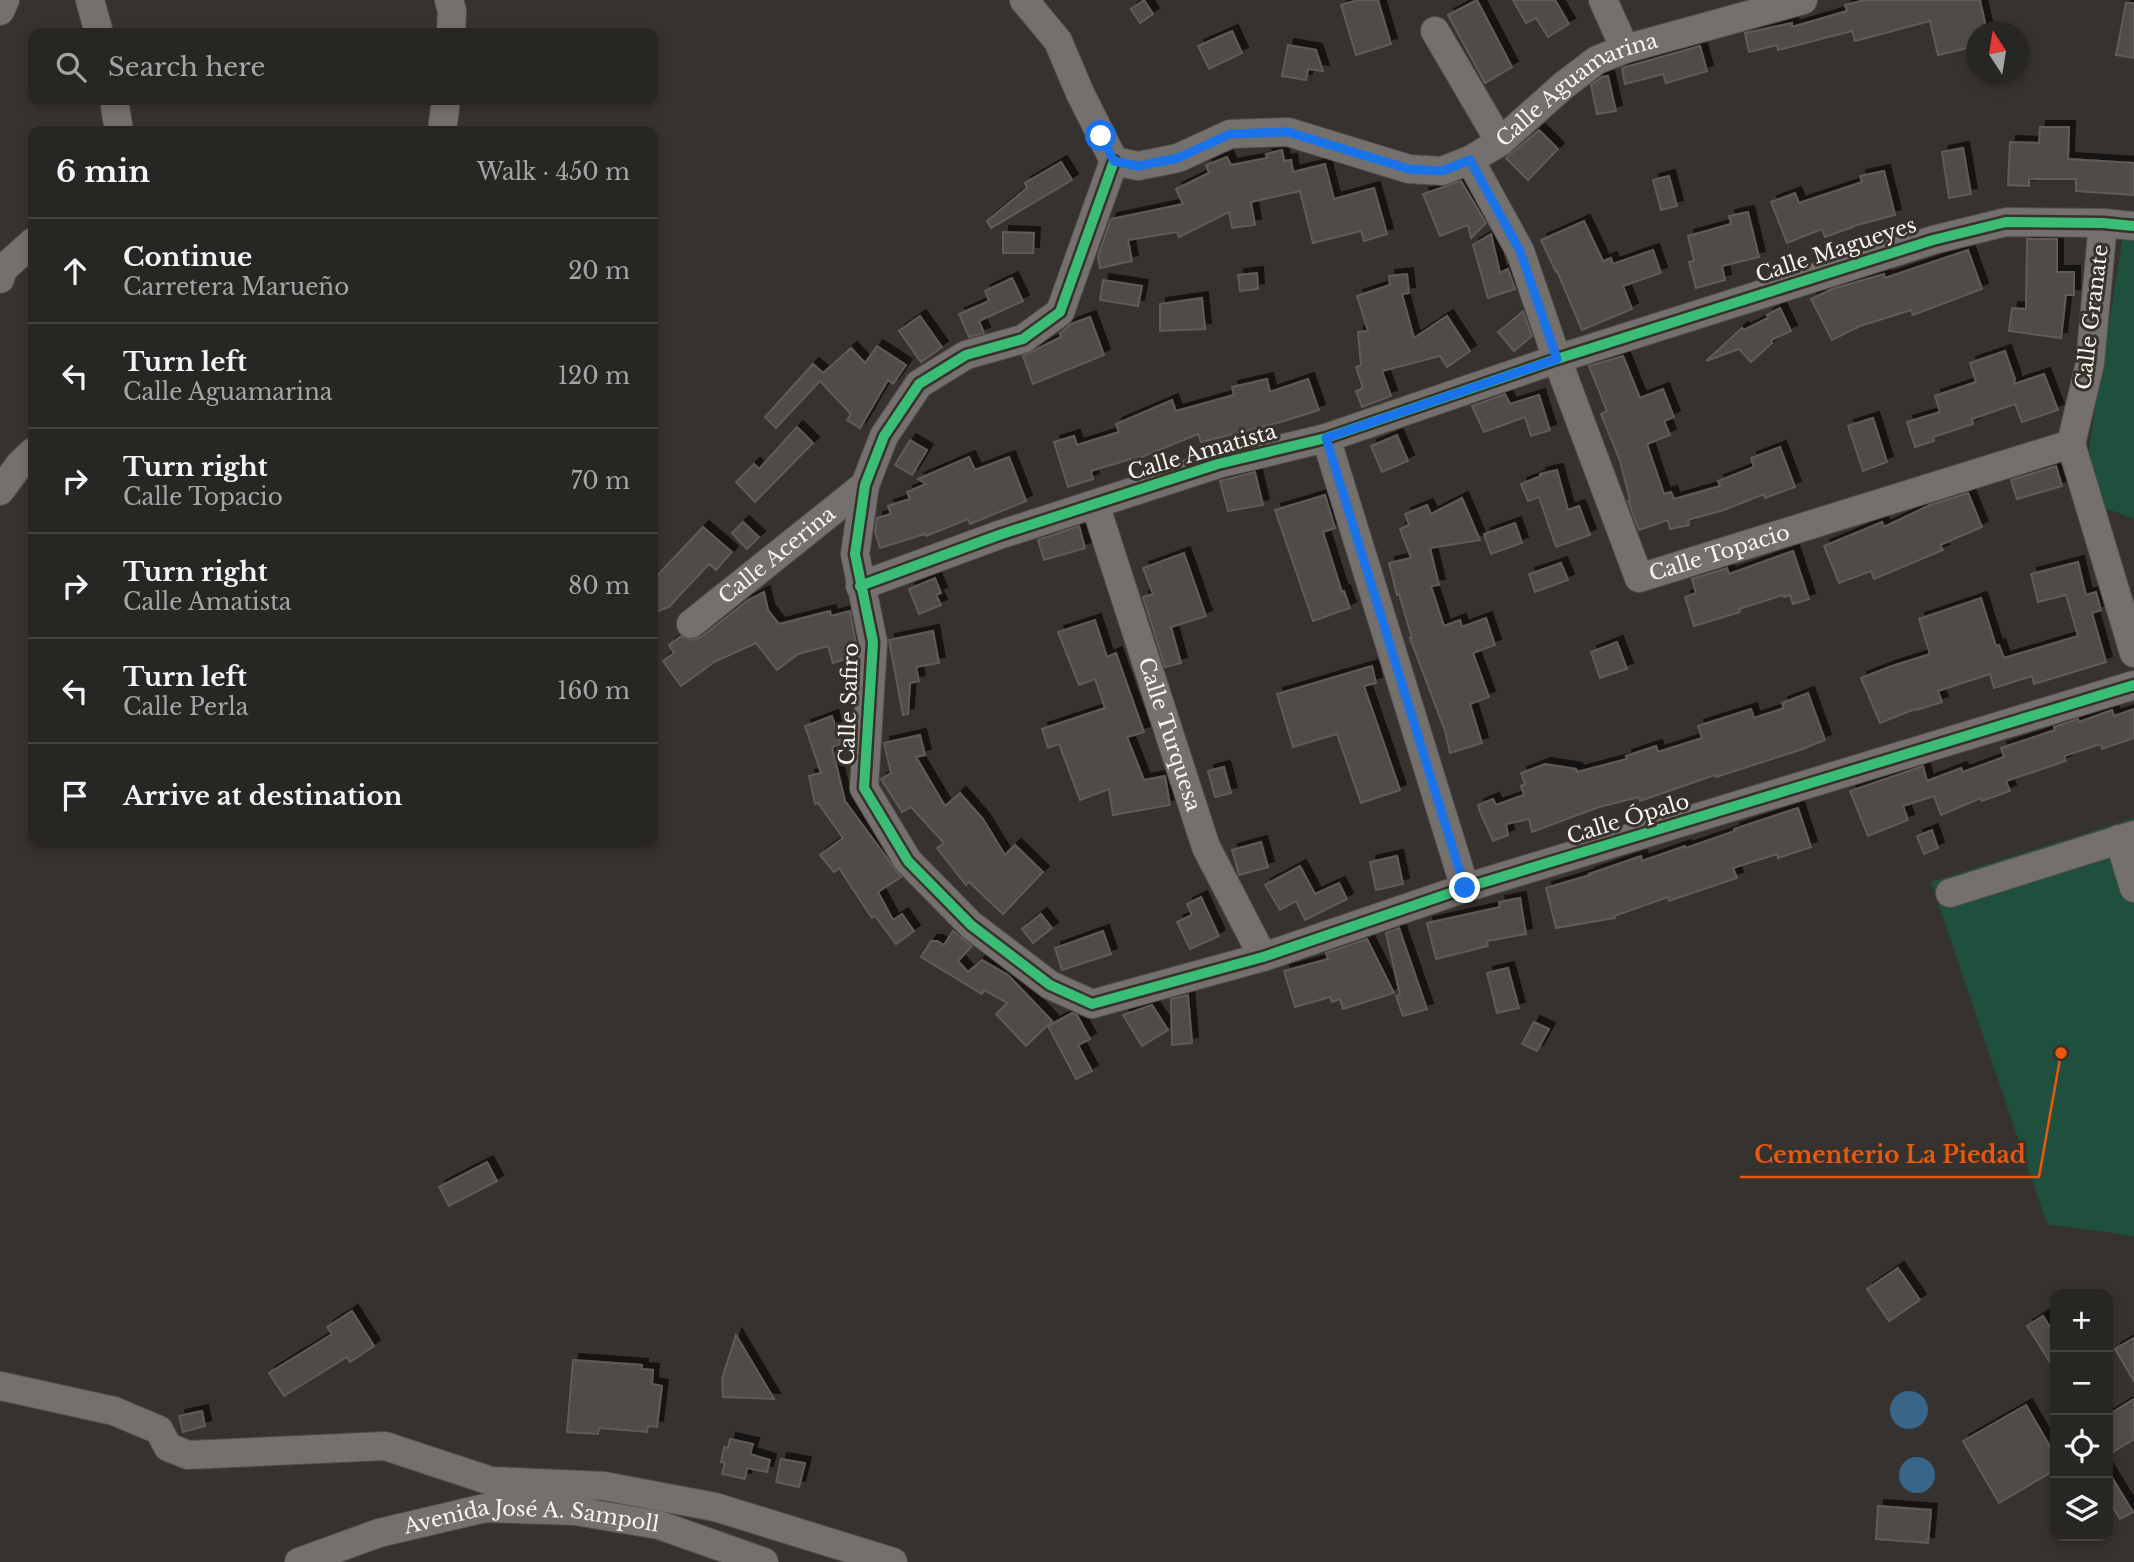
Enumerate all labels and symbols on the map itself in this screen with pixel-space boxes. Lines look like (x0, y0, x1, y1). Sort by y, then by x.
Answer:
north arrow (1966, 21, 2029, 84)
street label: Calle Aguamarina (1491, 28, 1661, 152)
route start (1085, 120, 1116, 151)
street label: Calle Magueyes (1752, 212, 1920, 288)
street label: Calle Granate (2070, 243, 2114, 391)
street label: Calle Amatista (1124, 418, 1280, 486)
street label: Calle Acerina (713, 501, 841, 610)
street label: Calle Topacio (1646, 519, 1793, 587)
street label: Calle Safiro (834, 642, 864, 766)
street label: Calle Turquesa (1132, 654, 1207, 815)
street label: Calle Ópalo (1564, 788, 1692, 850)
route end (1449, 872, 1480, 903)
callout: Cementerio La Piedad (1740, 1133, 2039, 1177)
text: Cementerio La Piedad (1754, 1141, 2026, 1169)
street label: Avenida José A. Sampoll (400, 1494, 661, 1540)

